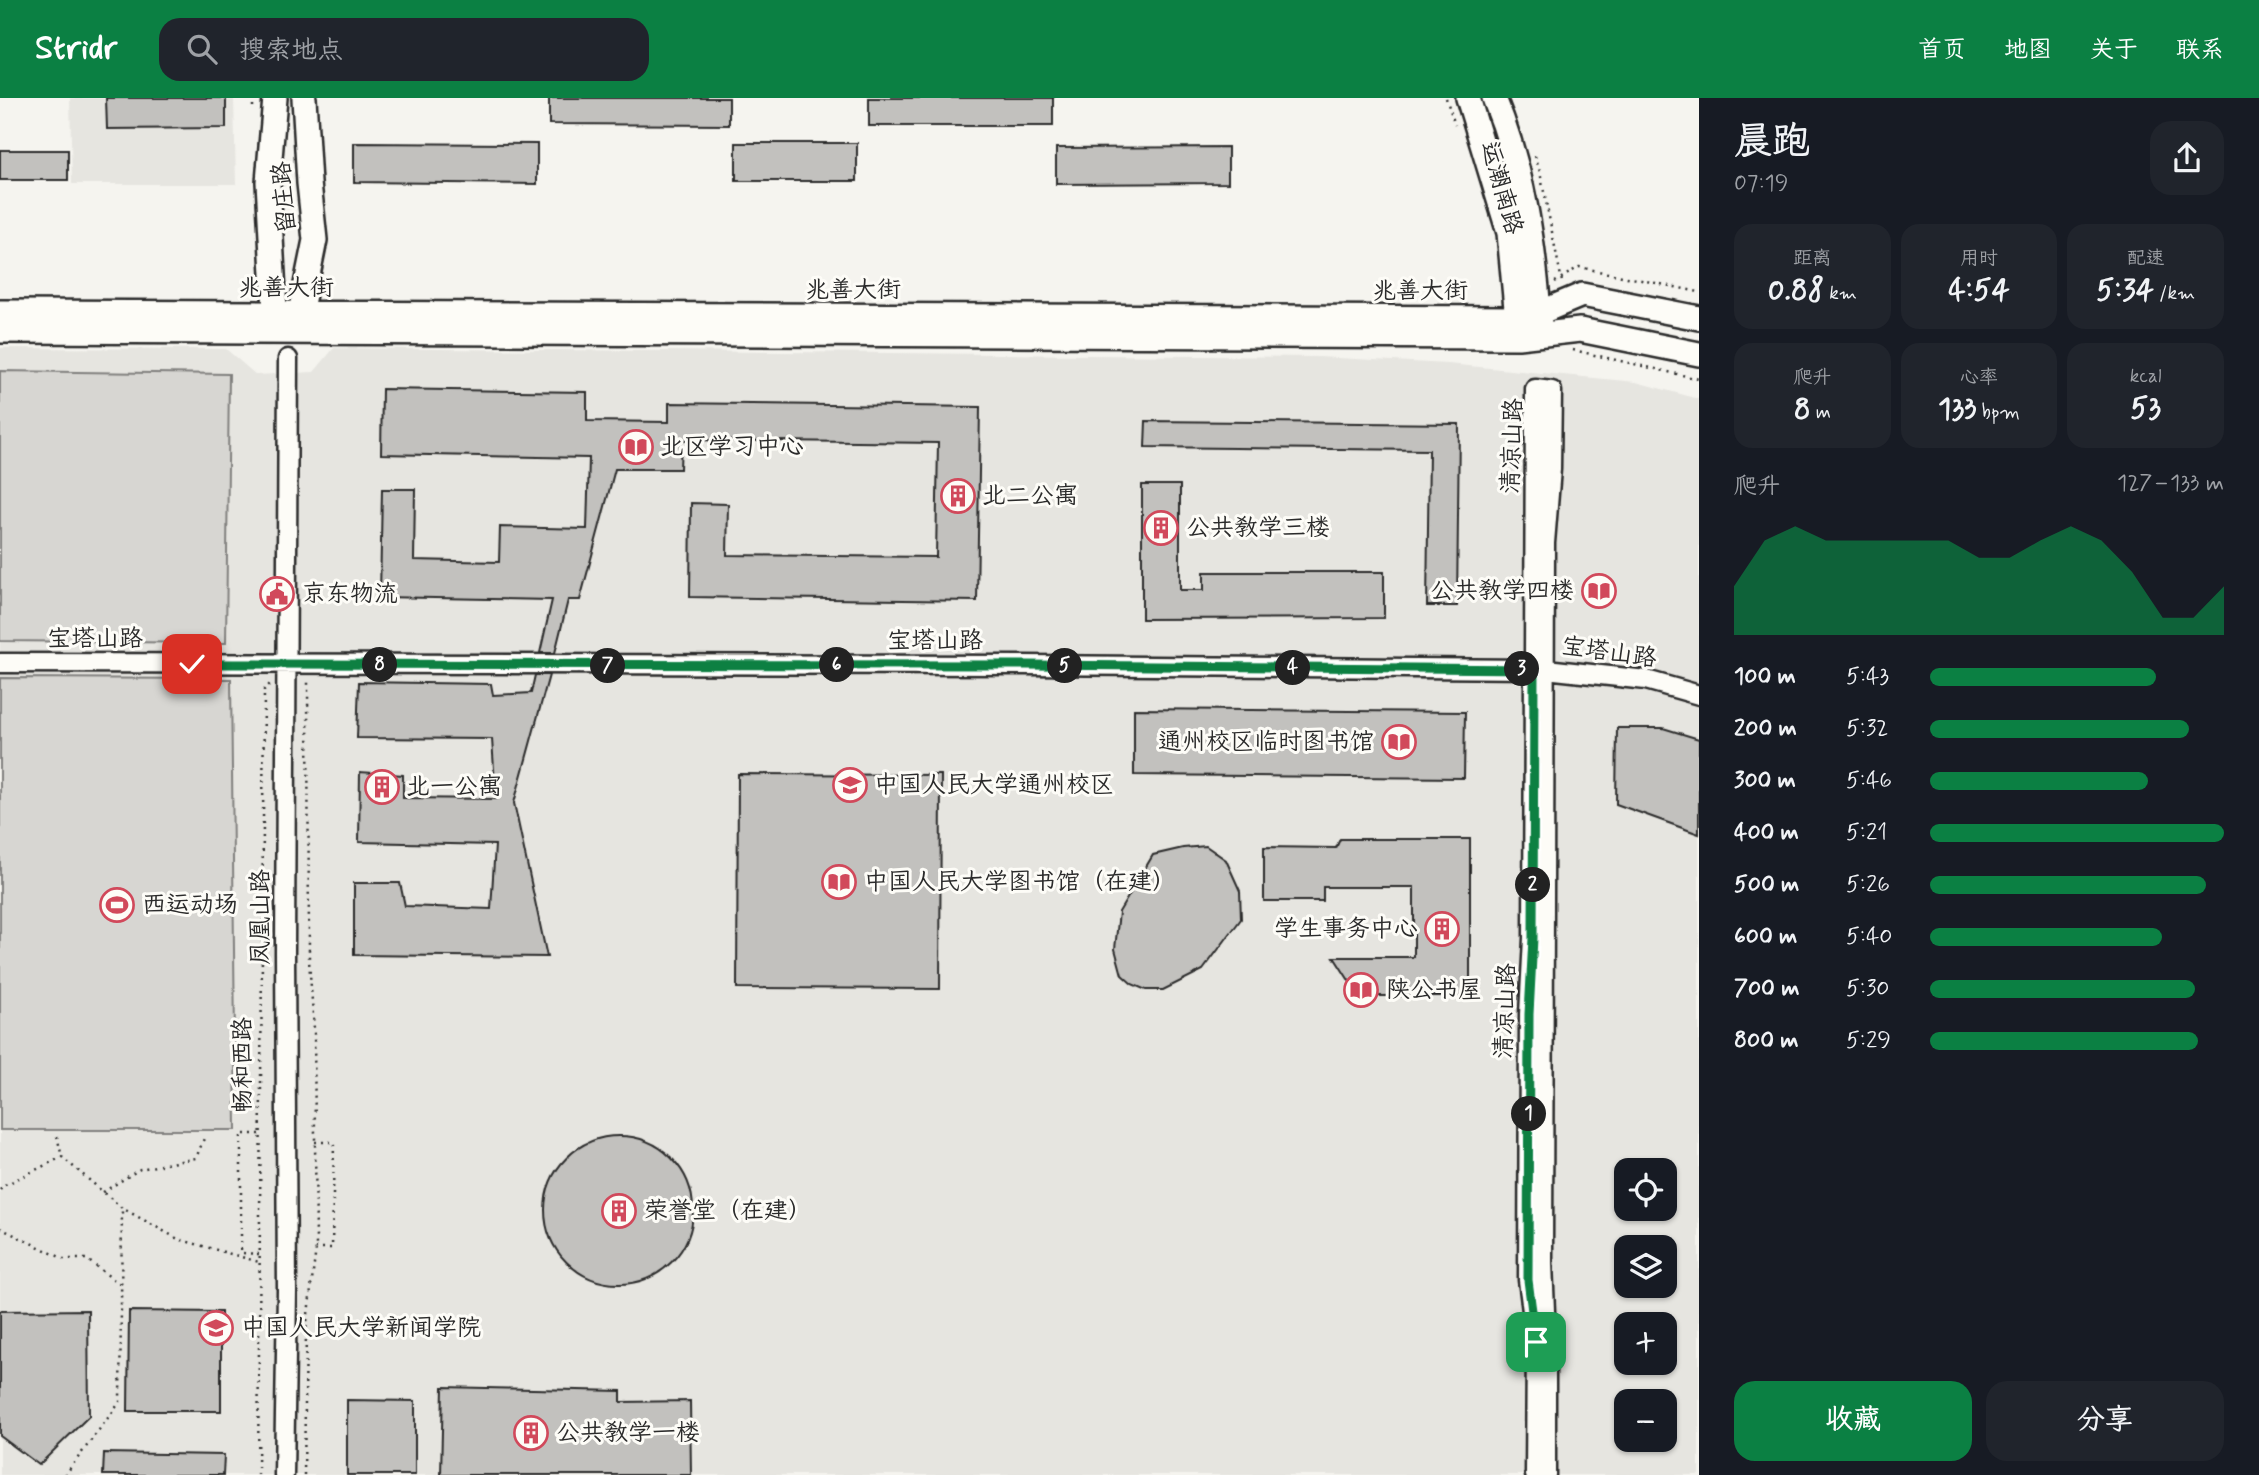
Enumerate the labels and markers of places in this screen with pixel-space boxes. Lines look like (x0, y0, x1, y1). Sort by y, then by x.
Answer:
library icon: 北区学习中心 (617, 428, 655, 466)
place label: 北区学习中心 (660, 432, 804, 463)
building icon: 北二公寓 (939, 477, 977, 515)
place label: 北二公寓 (982, 481, 1078, 512)
building icon: 公共教学三楼 (1142, 509, 1180, 547)
place label: 公共教学三楼 (1186, 513, 1330, 544)
library icon: 公共教学四楼 (1580, 572, 1618, 610)
public building icon: 京东物流 (258, 575, 296, 613)
place label: 公共教学四楼 (1430, 576, 1574, 607)
place label: 京东物流 (302, 579, 398, 610)
pin (162, 634, 222, 694)
pin: 8 (362, 648, 398, 682)
pin: 7 (590, 648, 626, 684)
pin: 6 (820, 648, 854, 682)
pin: 5 (1048, 648, 1082, 684)
pin: 4 (1276, 650, 1310, 686)
pin: 3 (1504, 652, 1540, 686)
library icon: 通州校区临时图书馆 (1380, 723, 1418, 761)
place label: 通州校区临时图书馆 (1158, 727, 1374, 758)
school or university icon: 中国人民大学通州校区 (831, 766, 869, 804)
building icon: 北一公寓 (363, 768, 401, 806)
place label: 中国人民大学通州校区 (874, 770, 1114, 801)
place label: 北一公寓 (406, 772, 502, 803)
library icon: 中国人民大学图书馆（在建） (820, 863, 858, 901)
place label: 中国人民大学图书馆（在建） (864, 867, 1176, 898)
pin: 2 (1516, 868, 1550, 902)
sports icon: 西运动场 (98, 886, 136, 924)
place label: 西运动场 (142, 890, 238, 921)
building icon: 学生事务中心 (1423, 910, 1461, 948)
place label: 学生事务中心 (1274, 914, 1418, 945)
library icon: 陕公书屋 (1342, 971, 1380, 1009)
place label: 陕公书屋 (1386, 975, 1482, 1006)
pin: 1 (1512, 1096, 1546, 1132)
building icon: 荣誉堂（在建） (600, 1192, 638, 1230)
place label: 荣誉堂（在建） (644, 1196, 812, 1227)
school or university icon: 中国人民大学新闻学院 (197, 1309, 235, 1347)
pin (1506, 1312, 1566, 1372)
place label: 中国人民大学新闻学院 (241, 1313, 481, 1344)
building icon: 公共教学一楼 (512, 1414, 550, 1452)
place label: 公共教学一楼 (556, 1418, 700, 1449)

